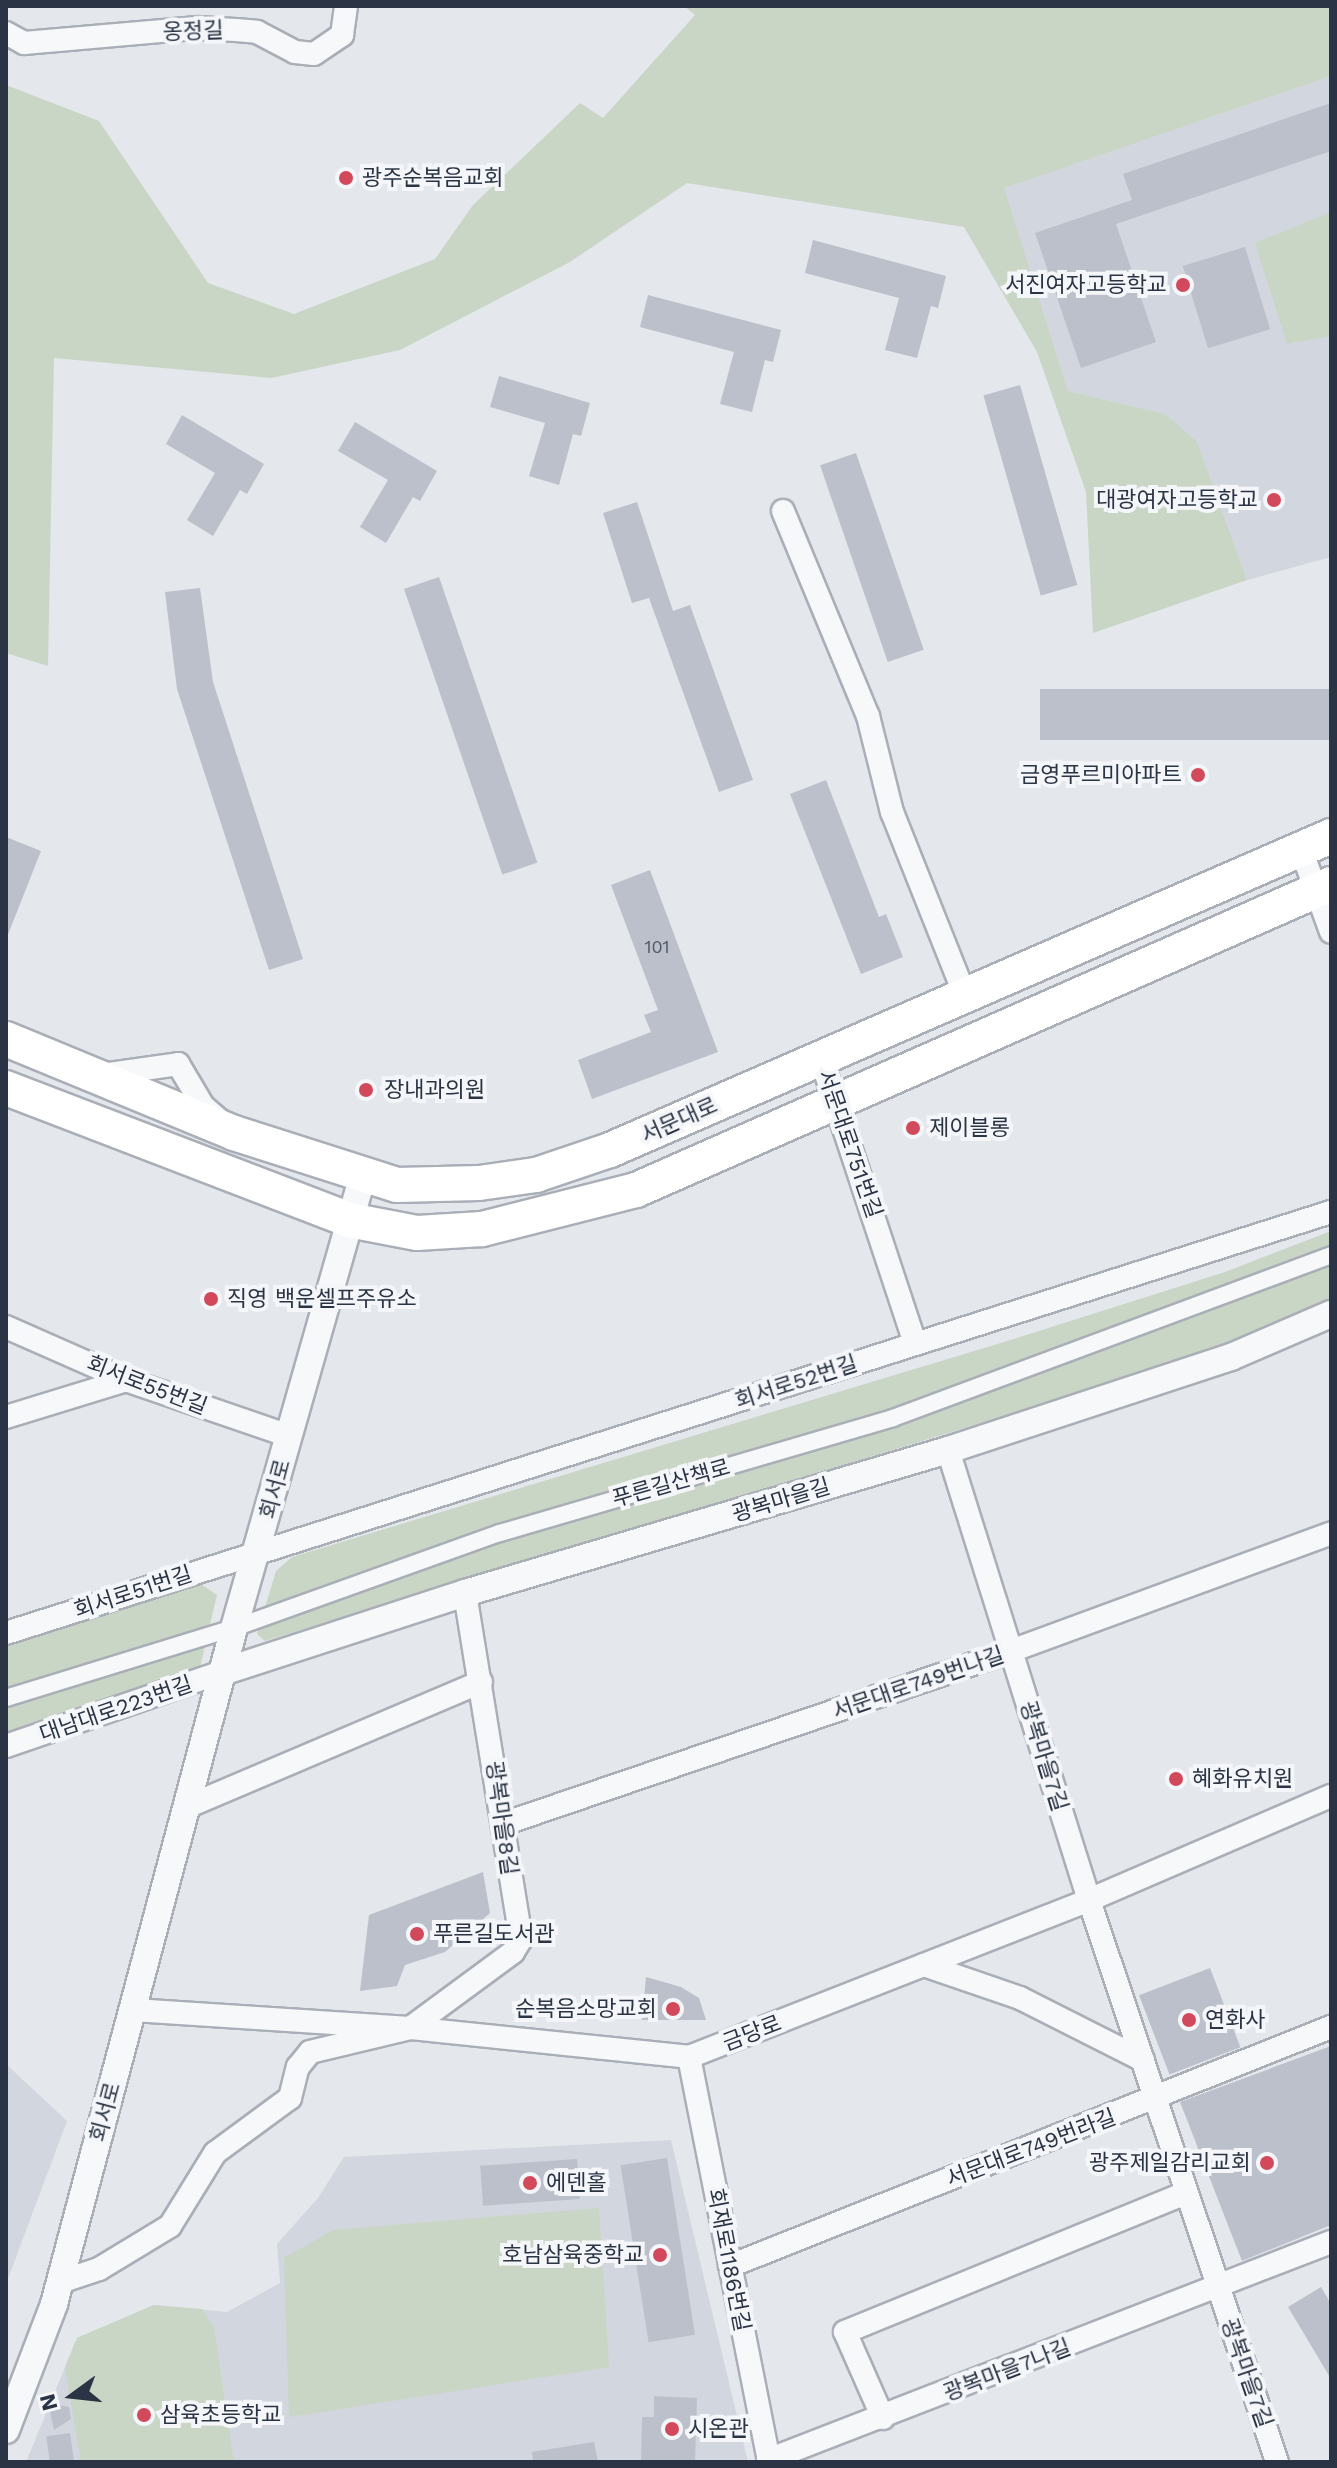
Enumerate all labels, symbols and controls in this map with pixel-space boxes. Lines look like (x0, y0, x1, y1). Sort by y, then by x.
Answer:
street label: 옹정길 (162, 17, 224, 45)
place label: 광주순복음교회 (362, 165, 504, 191)
marker: 광주순복음교회 (337, 169, 355, 187)
place label: 서진여자고등학교 (1005, 272, 1167, 298)
marker: 서진여자고등학교 (1174, 276, 1192, 294)
place label: 대광여자고등학교 (1096, 487, 1258, 513)
marker: 대광여자고등학교 (1265, 491, 1283, 509)
place label: 금영푸르미아파트 (1020, 762, 1182, 788)
marker: 금영푸르미아파트 (1189, 766, 1207, 784)
house number: 101 (644, 936, 670, 958)
street label: 서문대로751번길 (812, 1066, 888, 1222)
place label: 장내과의원 (384, 1077, 485, 1103)
marker: 장내과의원 (355, 1079, 377, 1101)
street label: 서문대로 (637, 1091, 721, 1149)
place label: 제이블롱 (929, 1115, 1010, 1141)
marker: 제이블롱 (904, 1119, 922, 1137)
place label: 직영 백운셀프주유소 (227, 1286, 417, 1312)
marker: 직영 백운셀프주유소 (202, 1290, 220, 1308)
street label: 회서로55번길 (83, 1350, 211, 1420)
street label: 회서로52번길 (732, 1350, 860, 1414)
street label: 푸른길산책로 (609, 1454, 733, 1512)
street label: 회서로 (254, 1456, 296, 1522)
street label: 광복마을길 (729, 1473, 833, 1527)
street label: 회서로51번길 (71, 1561, 195, 1623)
street label: 서문대로749번나길 (829, 1641, 1007, 1725)
street label: 대남대로223번길 (36, 1670, 196, 1748)
street label: 광복마을7길 (1015, 1698, 1073, 1814)
street label: 광복마을8길 (481, 1759, 523, 1877)
place label: 혜화유치원 (1192, 1766, 1293, 1792)
marker: 혜화유치원 (1167, 1770, 1185, 1788)
place label: 푸른길도서관 (433, 1921, 554, 1947)
marker: 푸른길도서관 (408, 1925, 426, 1943)
place label: 순복음소망교회 (515, 1996, 657, 2022)
marker: 순복음소망교회 (664, 2000, 682, 2018)
place label: 연화사 (1205, 2007, 1266, 2033)
street label: 금당로 (719, 2010, 785, 2056)
marker: 연화사 (1180, 2011, 1198, 2029)
street label: 회서로 (84, 2079, 126, 2145)
street label: 서문대로749번라길 (942, 2104, 1120, 2192)
place label: 광주제일감리교회 (1089, 2150, 1251, 2176)
marker: 광주제일감리교회 (1258, 2154, 1276, 2172)
place label: 에덴홀 (546, 2170, 607, 2196)
marker: 에덴홀 (521, 2174, 539, 2192)
street label: 회재로1186번길 (702, 2186, 756, 2334)
place label: 호남삼육중학교 (502, 2242, 644, 2268)
marker: 호남삼육중학교 (651, 2246, 669, 2264)
street label: 광복마을7길 (1216, 2315, 1278, 2431)
street label: 광복마을7나길 (940, 2334, 1074, 2406)
north arrow (32, 2356, 112, 2436)
text: N (34, 2391, 63, 2413)
place label: 삼육초등학교 (160, 2402, 281, 2428)
marker: 삼육초등학교 (135, 2406, 153, 2424)
place label: 시온관 (688, 2416, 749, 2442)
marker: 시온관 (663, 2420, 681, 2438)

